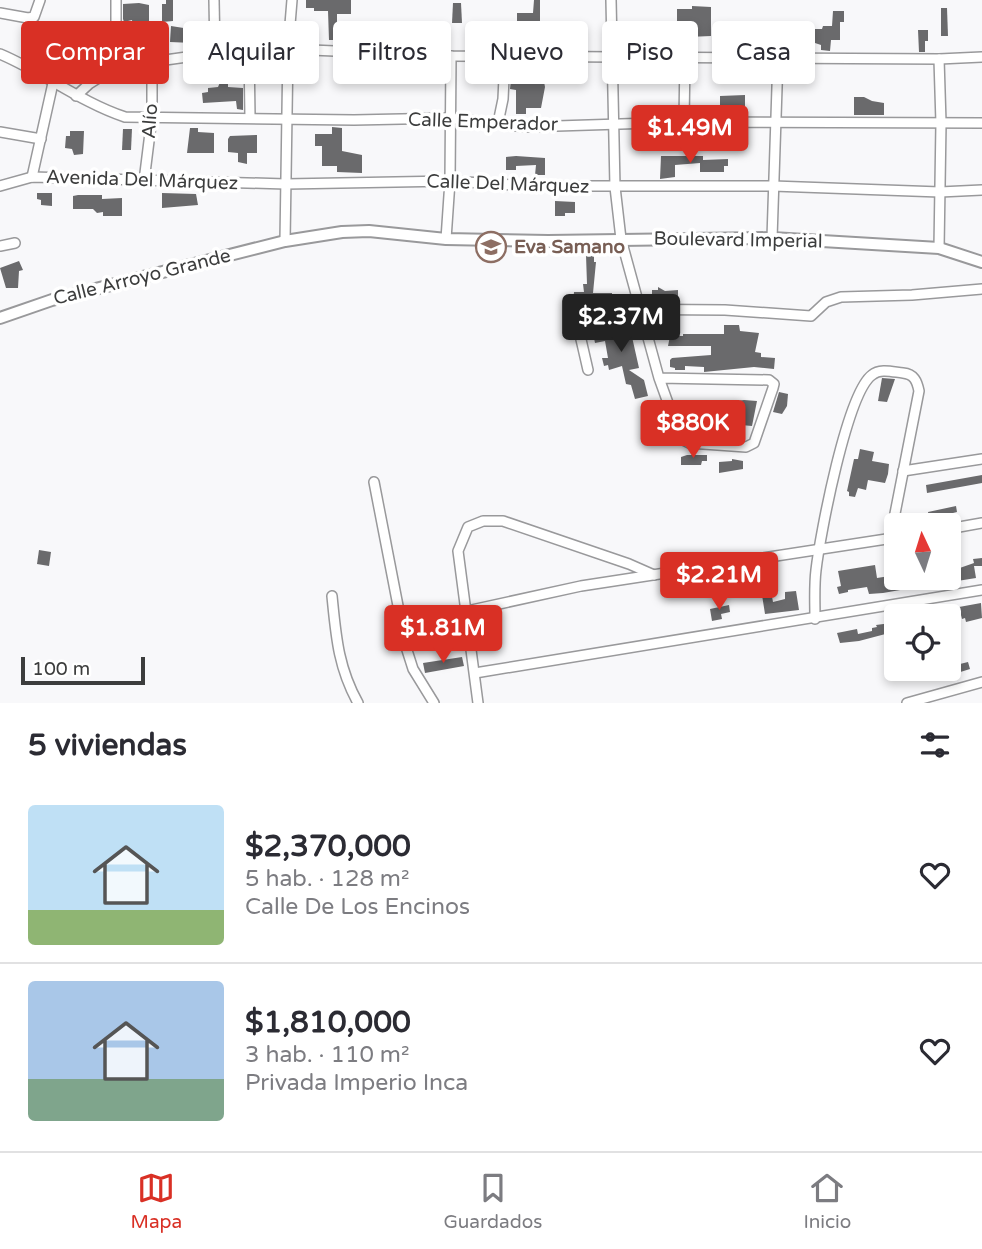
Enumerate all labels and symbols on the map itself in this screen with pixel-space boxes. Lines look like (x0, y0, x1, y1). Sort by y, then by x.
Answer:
street label: Alío (138, 103, 162, 139)
pin: $1.49M (633, 106, 747, 165)
street label: Calle Emperador (408, 108, 559, 136)
street label: Avenida Del Márquez (46, 166, 238, 194)
street label: Calle Del Márquez (426, 170, 590, 198)
street label: Boulevard Imperial (653, 228, 823, 252)
school or university icon: Eva Samano (474, 230, 508, 264)
place label: Eva Samano (514, 236, 625, 258)
street label: Calle Arroyo Grande (51, 244, 233, 310)
pin: $2.37M (564, 294, 678, 354)
pin: $880K (644, 400, 742, 460)
north arrow (884, 513, 961, 590)
pin: $2.21M (662, 552, 776, 612)
pin: $1.81M (386, 606, 500, 665)
scale bar (21, 654, 145, 686)

